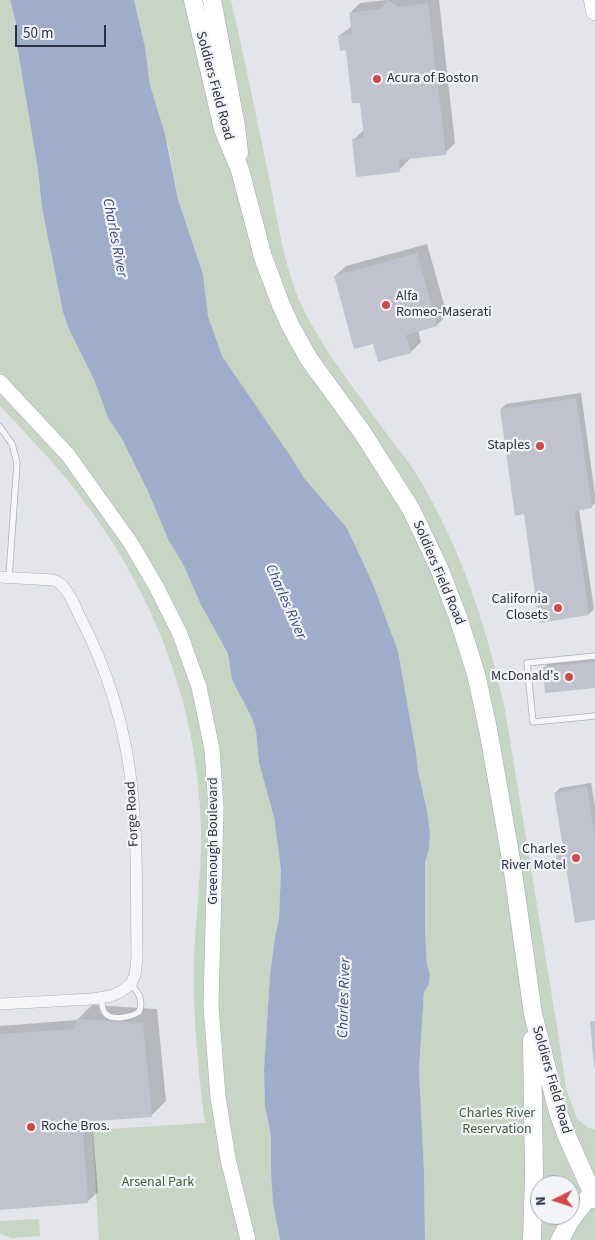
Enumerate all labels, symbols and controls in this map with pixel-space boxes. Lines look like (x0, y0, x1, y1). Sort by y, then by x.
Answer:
scale bar (18, 15, 109, 47)
text: 50 m (23, 23, 53, 44)
street label: Soldiers Field Road (191, 30, 237, 142)
place label: Acura of Boston (387, 71, 479, 87)
marker: Acura of Boston (371, 73, 383, 85)
water label: Charles River (98, 197, 130, 279)
place label: Alfa Romeo-Maserati (396, 289, 492, 322)
marker: Alfa Romeo-Maserati (380, 299, 392, 311)
place label: Staples (487, 438, 530, 454)
marker: Staples (534, 440, 546, 452)
street label: Soldiers Field Road (408, 518, 468, 628)
water label: Charles River (260, 562, 310, 642)
place label: California Closets (491, 592, 548, 624)
marker: California Closets (552, 602, 564, 614)
place label: McDonald's (491, 669, 559, 685)
marker: McDonald's (563, 671, 575, 683)
street label: Greenough Boulevard (206, 777, 222, 905)
street label: Forge Road (123, 781, 143, 847)
place label: Charles River Motel (501, 842, 566, 874)
marker: Charles River Motel (570, 852, 582, 864)
water label: Charles River (335, 958, 355, 1038)
street label: Soldiers Field Road (528, 1024, 574, 1136)
park label: Charles River Reservation (459, 1106, 535, 1138)
place label: Roche Bros. (41, 1119, 110, 1135)
marker: Roche Bros. (25, 1121, 37, 1133)
park label: Arsenal Park (122, 1175, 194, 1191)
north arrow (530, 1175, 580, 1225)
text: N (531, 1196, 551, 1206)

